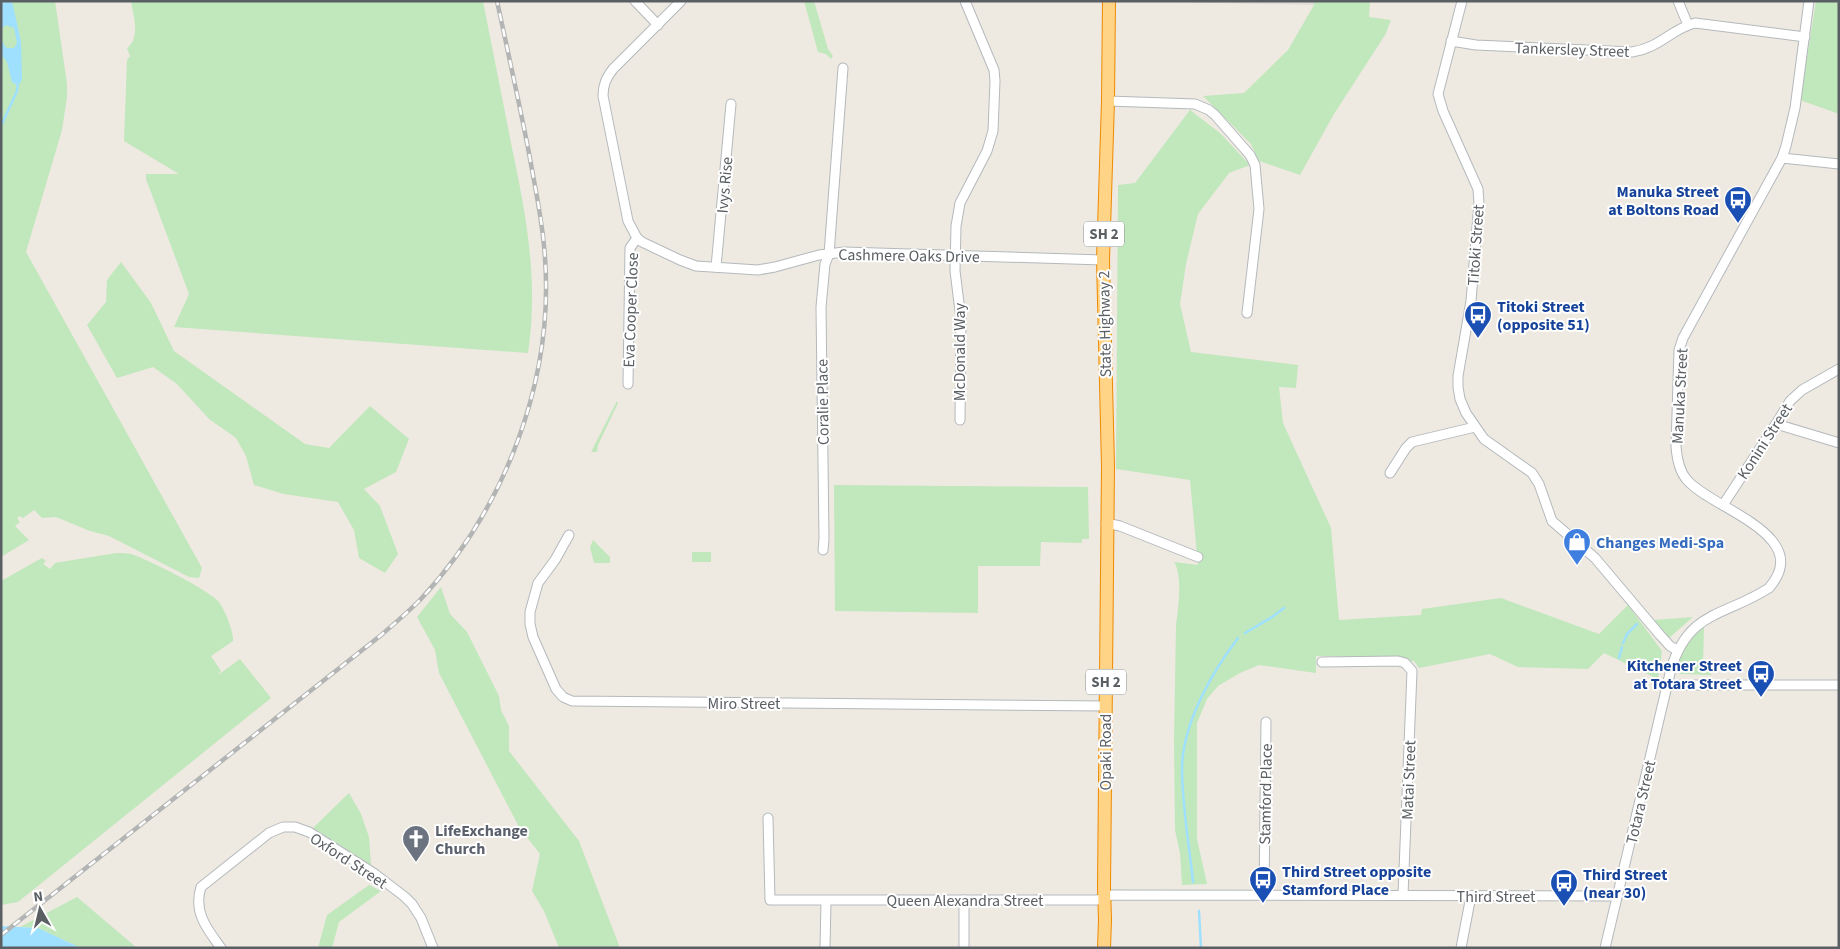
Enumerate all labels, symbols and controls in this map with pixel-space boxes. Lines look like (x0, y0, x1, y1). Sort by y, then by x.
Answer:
street label: Tankersley Street (1514, 37, 1630, 63)
street label: Ivys Rise (712, 156, 738, 214)
place label: Manuka Street at Boltons Road (1608, 181, 1719, 221)
bus stop icon: Manuka Street at Boltons Road (1723, 185, 1753, 224)
street label: Titoki Street (1462, 203, 1490, 286)
road number: SH 2 (1084, 222, 1124, 246)
street label: Cashmere Oaks Drive (838, 244, 980, 268)
street label: Eva Cooper Close (618, 252, 644, 368)
street label: State Highway 2 (1093, 270, 1117, 377)
place label: Titoki Street (opposite 51) (1497, 296, 1590, 336)
bus stop icon: Titoki Street (opposite 51) (1463, 300, 1493, 339)
street label: McDonald Way (949, 302, 971, 401)
street label: Manuka Street (1666, 347, 1694, 445)
street label: Coralie Place (811, 359, 835, 445)
street label: Konini Street (1732, 399, 1798, 484)
shop icon: Changes Medi-Spa (1562, 527, 1592, 566)
place label: Changes Medi-Spa (1596, 532, 1724, 554)
place label: Kitchener Street at Totara Street (1627, 655, 1742, 695)
bus stop icon: Kitchener Street at Totara Street (1746, 659, 1776, 698)
road number: SH 2 (1086, 670, 1126, 694)
street label: Miro Street (708, 693, 781, 715)
street label: Opaki Road (1095, 714, 1117, 790)
street label: Matai Street (1397, 739, 1421, 820)
street label: Stamford Place (1254, 743, 1278, 845)
street label: Totara Street (1621, 757, 1661, 846)
place label: LifeExchange Church (435, 820, 528, 860)
church icon: LifeExchange Church (401, 824, 431, 863)
street label: Oxford Street (305, 828, 392, 894)
place label: Third Street opposite Stamford Place (1282, 861, 1431, 901)
place label: Third Street (near 30) (1583, 864, 1667, 904)
bus stop icon: Third Street opposite Stamford Place (1248, 865, 1278, 904)
bus stop icon: Third Street (near 30) (1549, 868, 1579, 907)
north arrow (15, 884, 65, 934)
street label: Third Street (1457, 886, 1536, 908)
text: N (32, 887, 44, 908)
street label: Queen Alexandra Street (887, 890, 1044, 912)

